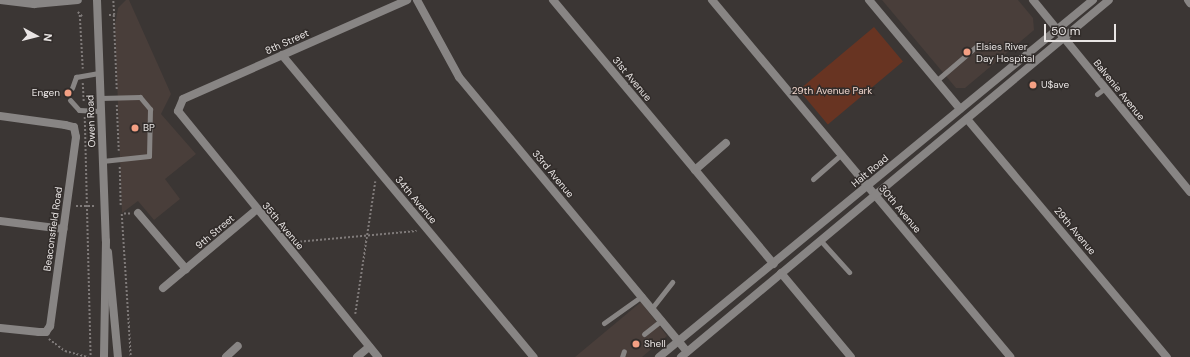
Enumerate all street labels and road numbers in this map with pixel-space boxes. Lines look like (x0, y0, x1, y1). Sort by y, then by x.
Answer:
street label: 8th Street (263, 27, 311, 57)
street label: 31st Avenue (610, 54, 654, 104)
street label: Balvenie Avenue (1091, 57, 1147, 123)
street label: Owen Road (84, 95, 98, 147)
street label: 33rd Avenue (530, 148, 576, 200)
street label: Halt Road (849, 152, 891, 190)
street label: 34th Avenue (393, 174, 439, 226)
street label: 30th Avenue (876, 183, 924, 235)
street label: Beaconsfield Road (41, 186, 65, 272)
street label: 35th Avenue (260, 200, 306, 252)
street label: 29th Avenue (1052, 205, 1098, 257)
street label: 9th Street (193, 212, 237, 252)

